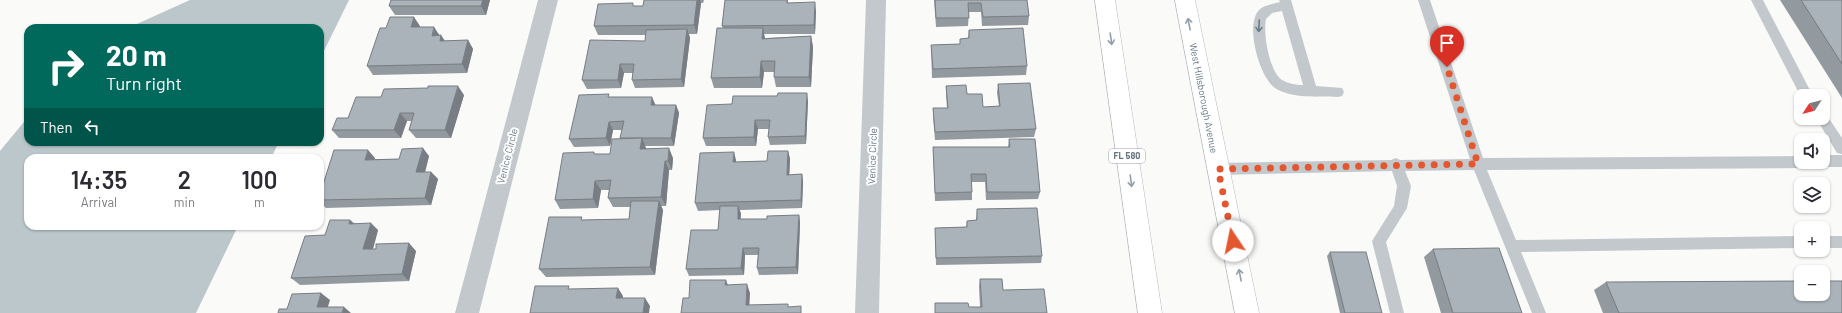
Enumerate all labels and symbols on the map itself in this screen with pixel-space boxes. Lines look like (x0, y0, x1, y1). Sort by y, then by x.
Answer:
one-way arrow (1185, 18, 1193, 31)
one-way arrow (1255, 19, 1262, 32)
pin (1430, 26, 1464, 67)
one-way arrow (1107, 32, 1115, 45)
street label: West Hillsborough Avenue (1187, 42, 1221, 154)
north arrow (1794, 89, 1830, 125)
street label: Venice Circle (494, 127, 520, 185)
street label: Venice Circle (865, 128, 879, 184)
road number: FL 580 (1109, 149, 1145, 163)
one-way arrow (1127, 174, 1135, 187)
position arrow (1212, 220, 1254, 262)
one-way arrow (1235, 269, 1243, 282)

